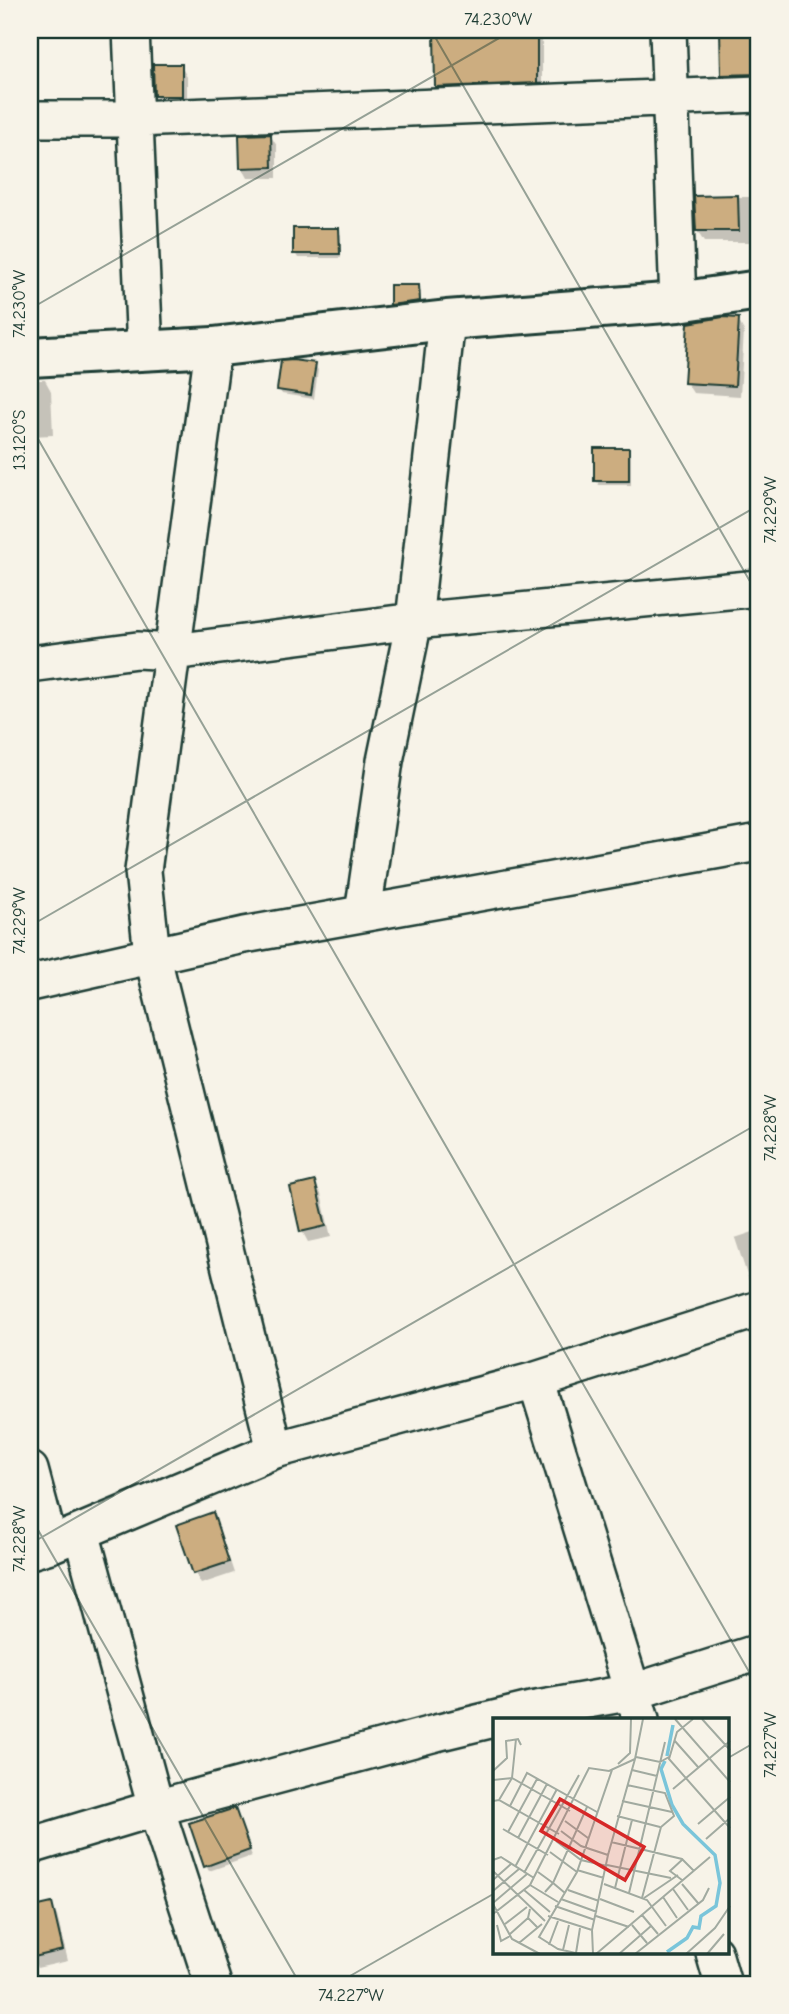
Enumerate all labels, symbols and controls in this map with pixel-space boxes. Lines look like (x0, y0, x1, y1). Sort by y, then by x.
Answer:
text: 74.230°W (464, 9, 532, 30)
text: 74.230°W (9, 270, 30, 338)
text: 13.120°S (9, 410, 30, 470)
text: 74.229°W (760, 476, 781, 543)
text: 74.229°W (9, 887, 30, 954)
text: 74.228°W (760, 1094, 781, 1161)
text: 74.228°W (9, 1505, 30, 1572)
text: 74.227°W (760, 1712, 781, 1778)
inset map (493, 1718, 730, 1954)
text: 74.227°W (318, 1985, 384, 2006)

